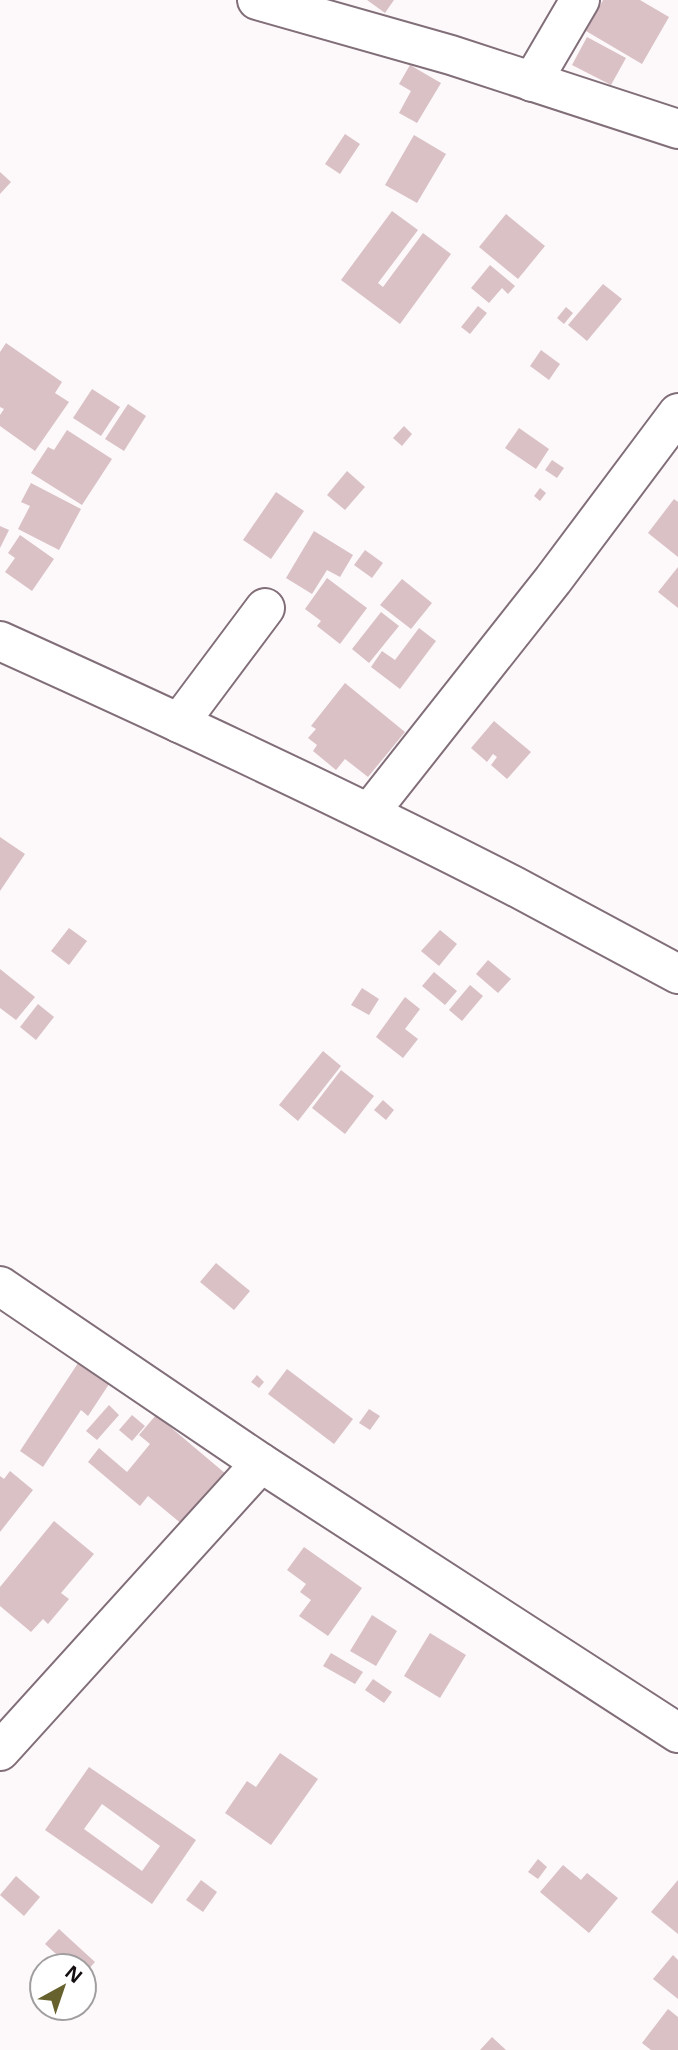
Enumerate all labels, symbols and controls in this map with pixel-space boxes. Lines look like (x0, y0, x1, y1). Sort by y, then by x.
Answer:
north arrow (28, 1952, 98, 2022)
text: N (60, 1959, 88, 1989)

